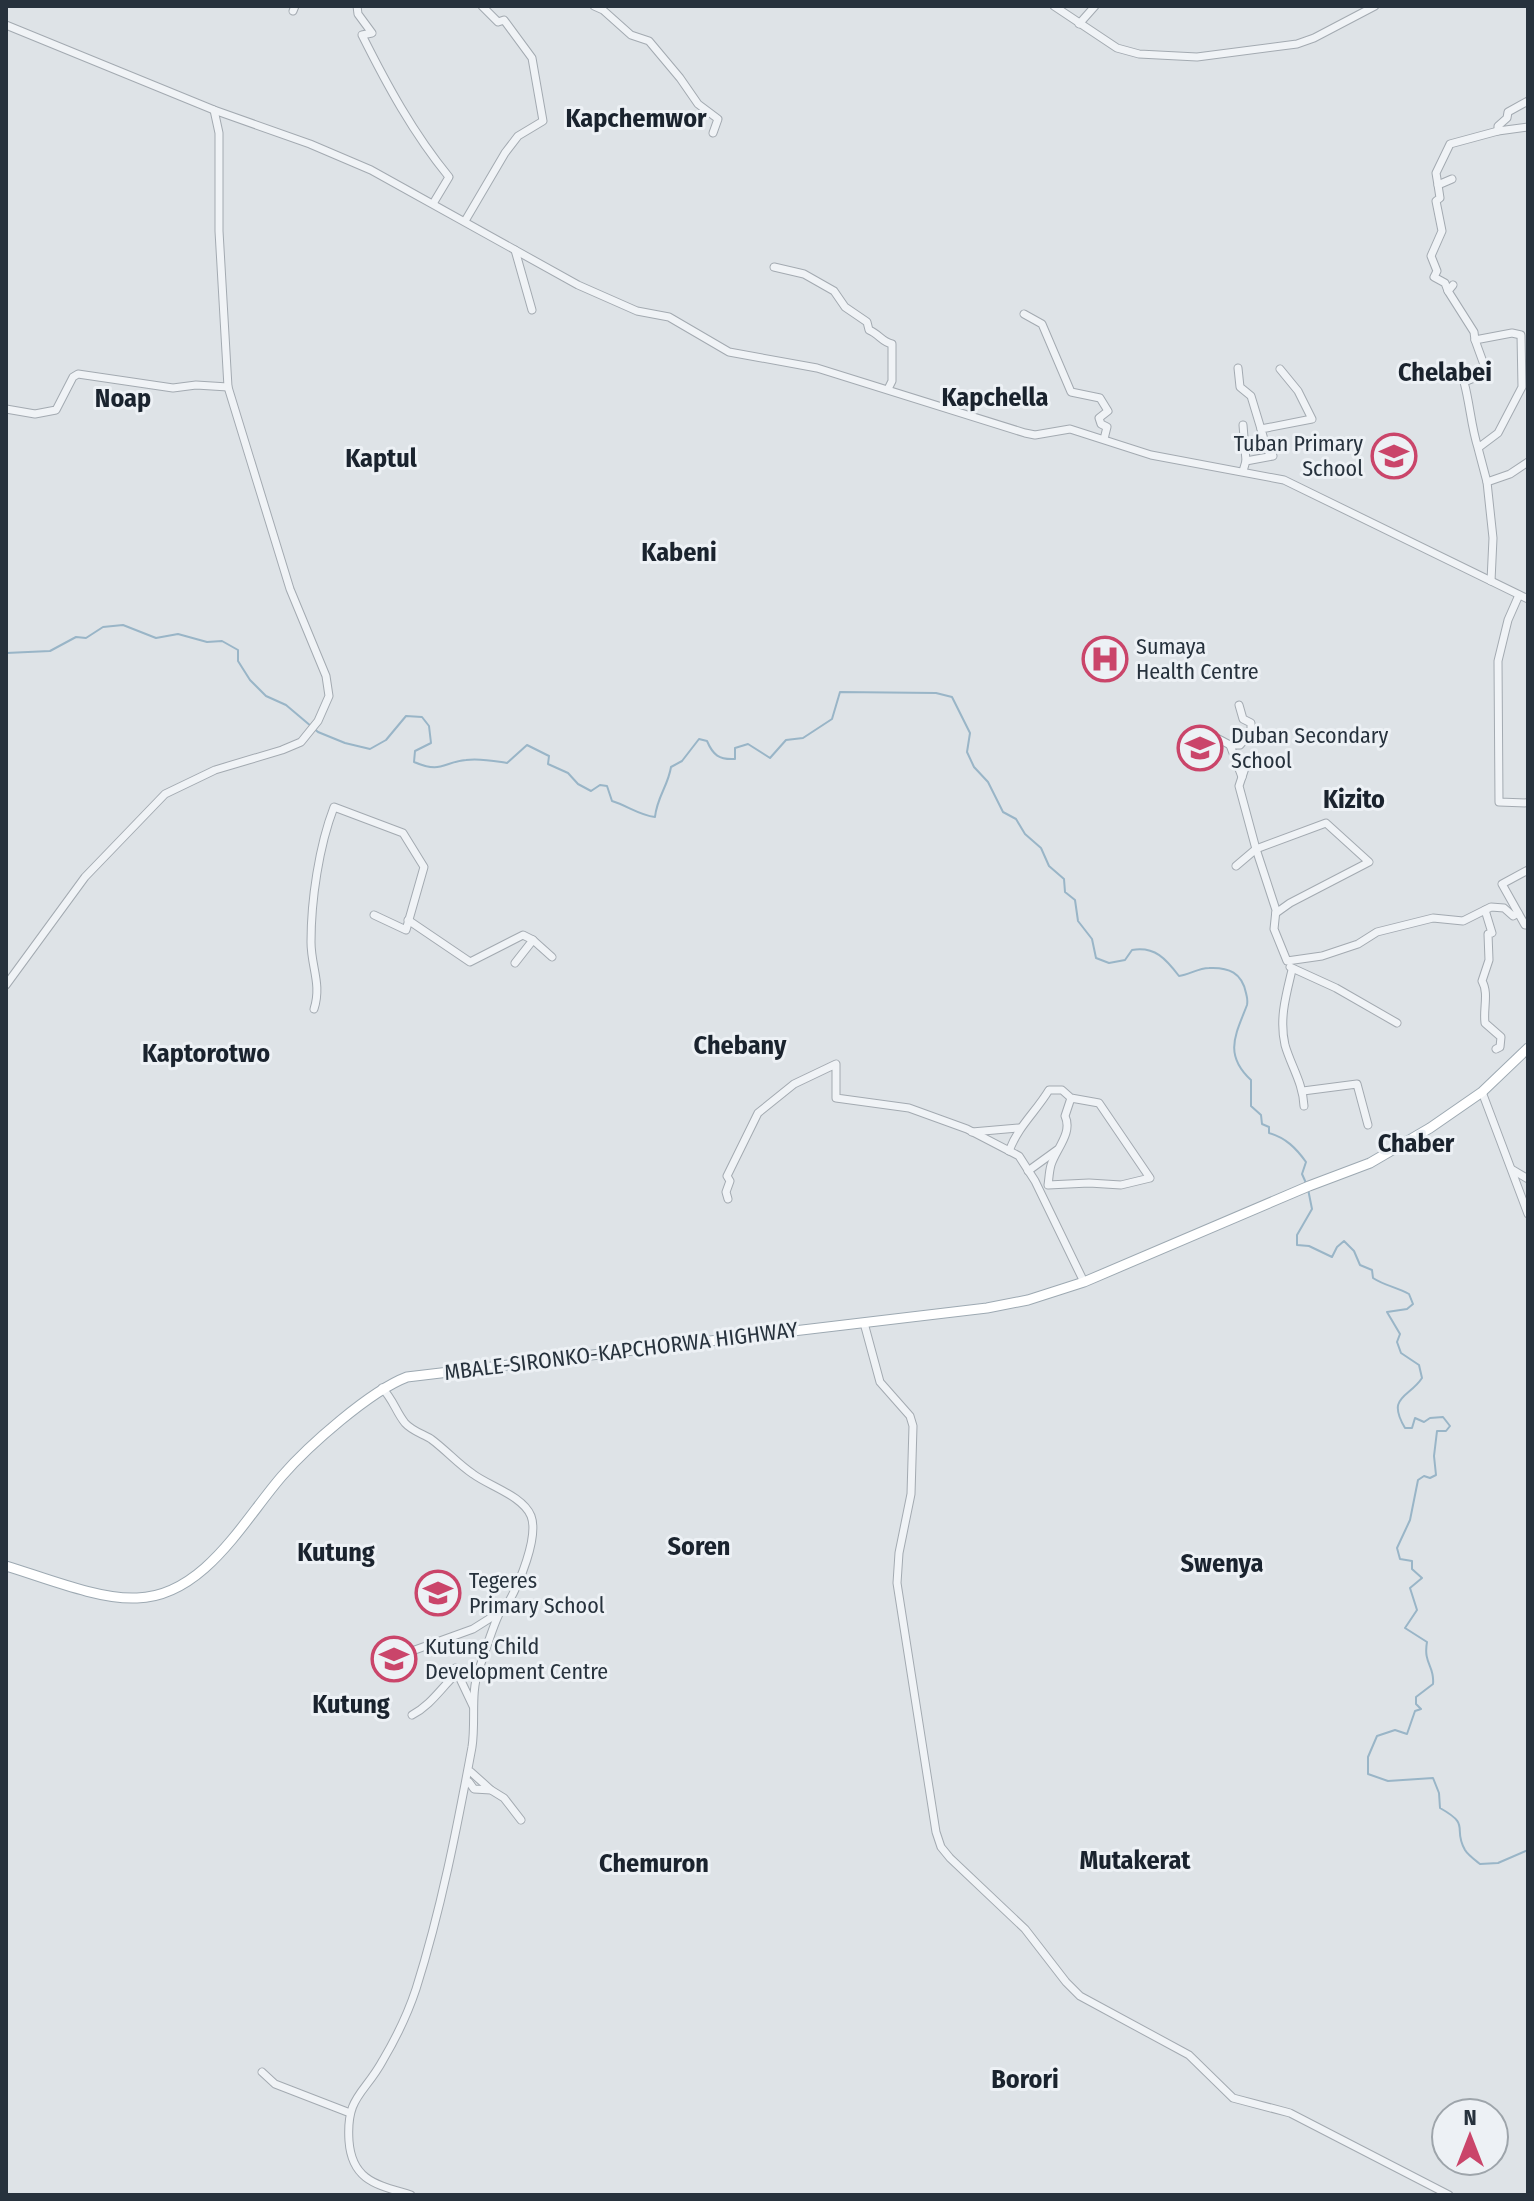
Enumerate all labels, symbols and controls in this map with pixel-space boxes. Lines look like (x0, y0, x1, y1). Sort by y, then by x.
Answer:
district label: Kapchemwor (565, 103, 707, 134)
district label: Chelabei (1398, 357, 1492, 388)
district label: Kapchella (941, 382, 1049, 413)
district label: Noap (95, 383, 151, 414)
place label: Tuban Primary School (1234, 430, 1363, 482)
school or university icon: Tuban Primary School (1370, 432, 1418, 480)
district label: Kaptul (345, 443, 418, 474)
district label: Kabeni (641, 537, 717, 568)
place label: Sumaya Health Centre (1136, 633, 1259, 685)
hospital icon: Sumaya Health Centre (1081, 635, 1129, 683)
place label: Duban Secondary School (1231, 722, 1389, 774)
school or university icon: Duban Secondary School (1176, 724, 1224, 772)
district label: Kizito (1323, 784, 1385, 815)
district label: Chebany (694, 1030, 787, 1061)
district label: Kaptorotwo (142, 1038, 270, 1069)
district label: Chaber (1378, 1128, 1455, 1159)
street label: MBALE-SIRONKO-KAPCHORWA HIGHWAY (443, 1316, 799, 1386)
district label: Soren (668, 1531, 730, 1562)
district label: Kutung (297, 1537, 375, 1568)
district label: Swenya (1181, 1548, 1263, 1579)
place label: Tegeres Primary School (469, 1567, 605, 1619)
school or university icon: Tegeres Primary School (414, 1569, 462, 1617)
place label: Kutung Child Development Centre (425, 1633, 608, 1685)
school or university icon: Kutung Child Development Centre (370, 1635, 418, 1683)
district label: Kutung (312, 1689, 390, 1720)
district label: Mutakerat (1080, 1845, 1191, 1876)
district label: Chemuron (599, 1848, 709, 1879)
district label: Borori (991, 2064, 1059, 2095)
north arrow (1430, 2097, 1510, 2177)
text: N (1463, 2104, 1477, 2131)

